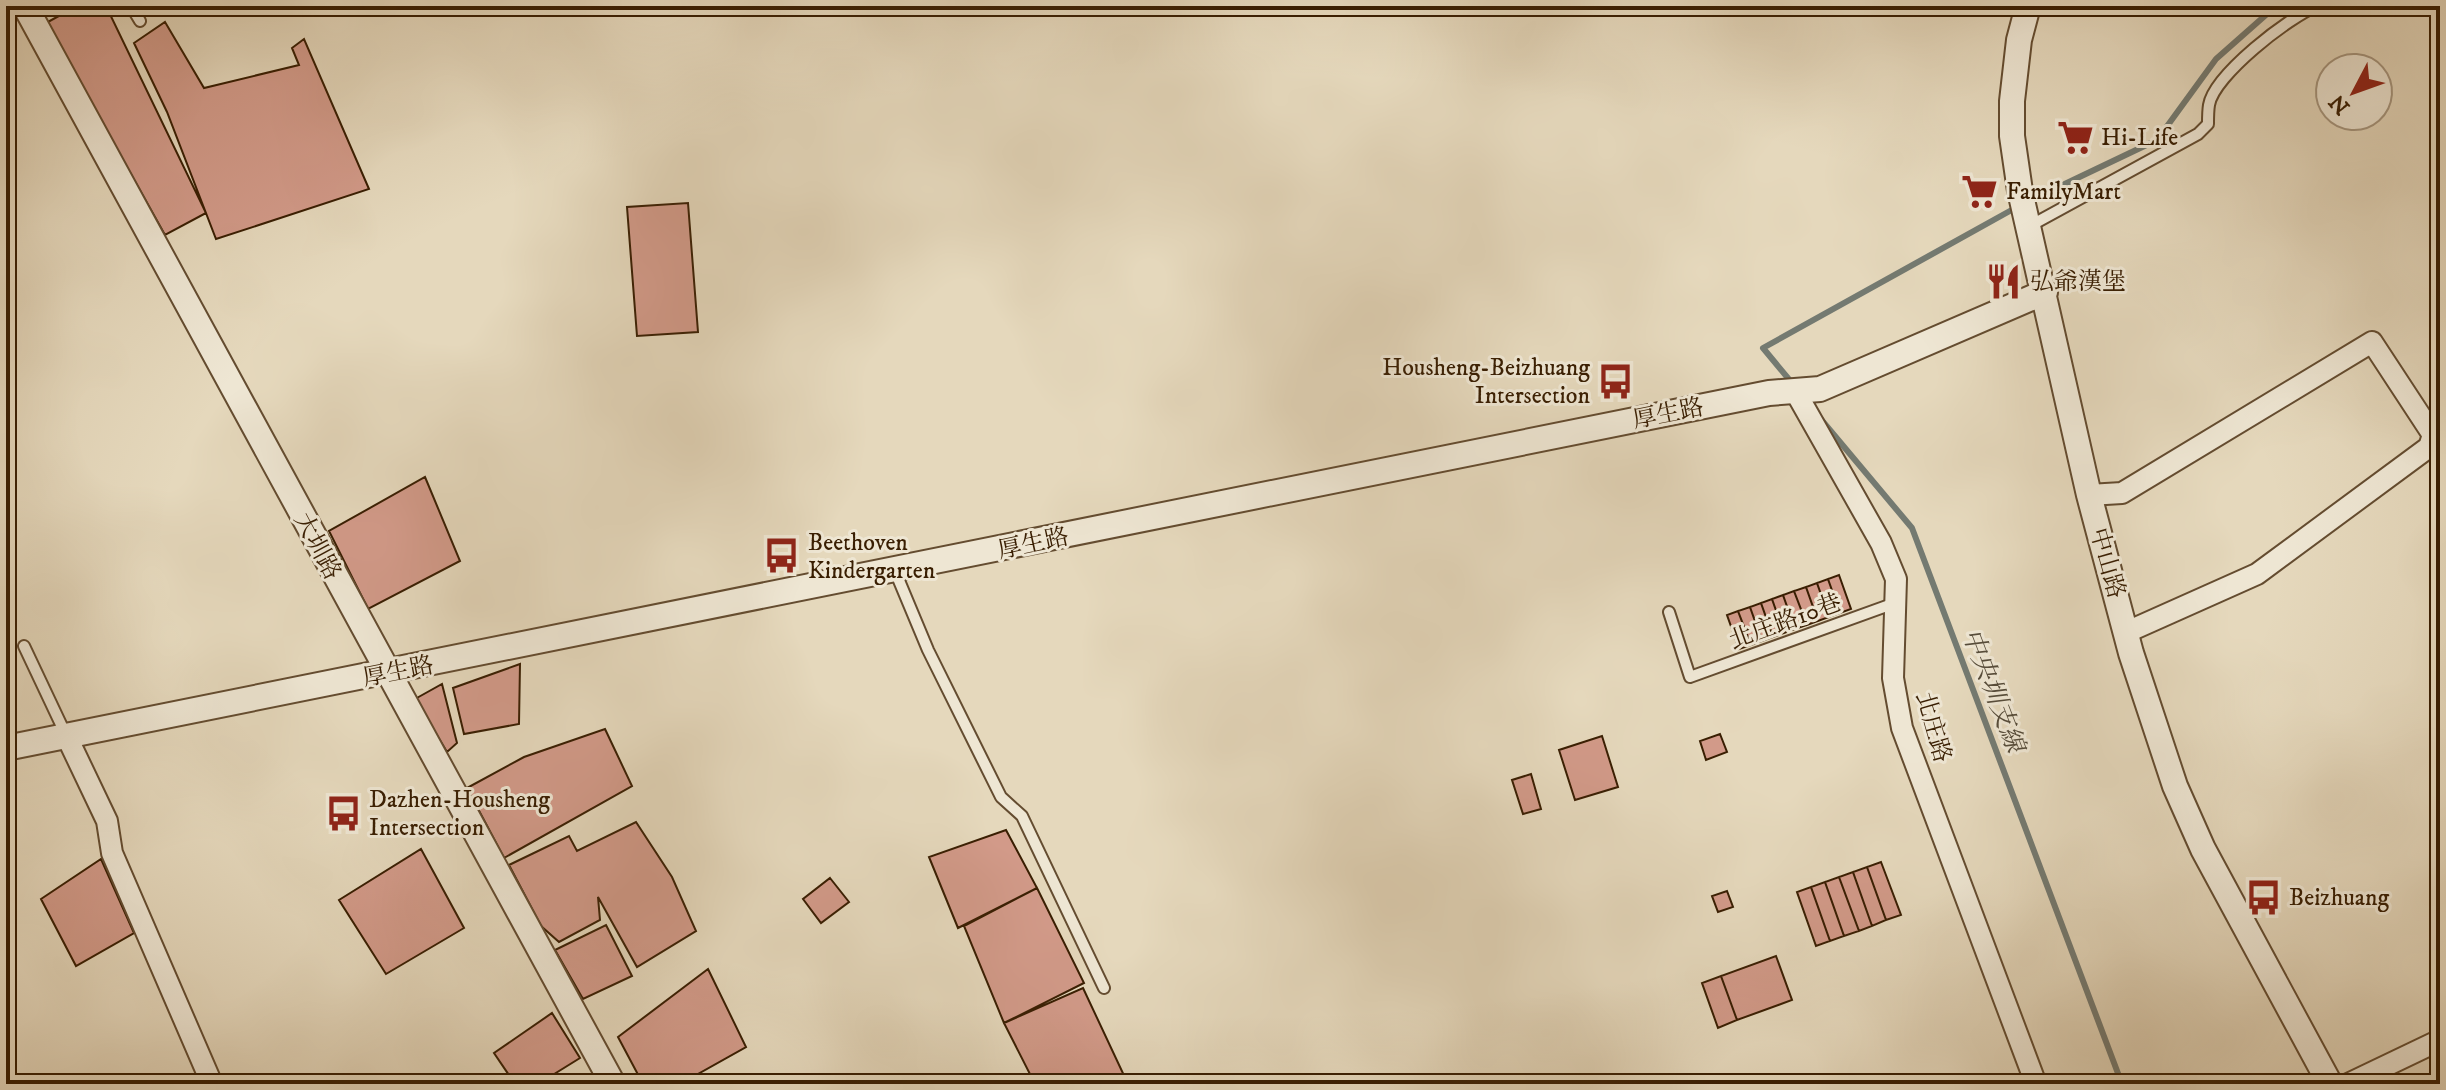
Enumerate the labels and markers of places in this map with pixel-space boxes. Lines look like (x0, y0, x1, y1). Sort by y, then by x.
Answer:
supermarket icon: Hi-Life (2056, 118, 2094, 156)
place label: Hi-Life (2101, 123, 2178, 153)
supermarket icon: FamilyMart (1961, 172, 1999, 210)
place label: FamilyMart (2006, 177, 2121, 207)
restaurant icon: 弘爺漢堡 (1985, 262, 2023, 300)
place label: 弘爺漢堡 (2030, 267, 2126, 297)
place label: Housheng-Beizhuang Intersection (1382, 353, 1590, 411)
bus stop icon: Housheng-Beizhuang Intersection (1597, 362, 1635, 400)
place label: Beethoven Kindergarten (808, 528, 936, 586)
bus stop icon: Beethoven Kindergarten (763, 537, 801, 575)
place label: Dazhen-Housheng Intersection (369, 785, 550, 843)
bus stop icon: Dazhen-Housheng Intersection (324, 794, 362, 832)
bus stop icon: Beizhuang (2244, 878, 2282, 916)
place label: Beizhuang (2289, 883, 2389, 913)

